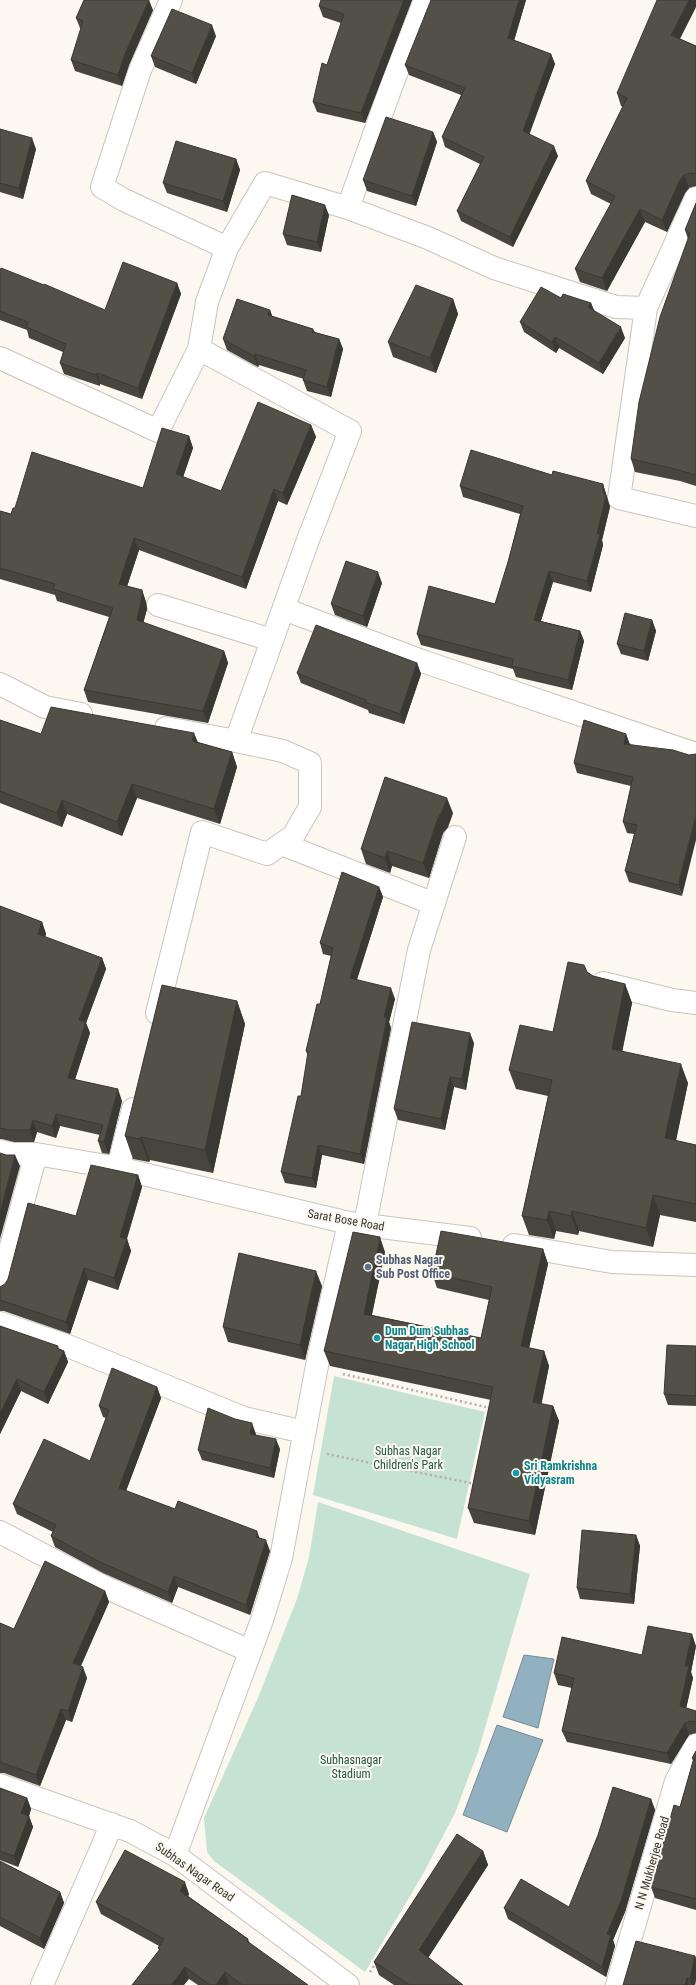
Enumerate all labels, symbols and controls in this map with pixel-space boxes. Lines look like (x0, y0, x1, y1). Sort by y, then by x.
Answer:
street label: Sarat Bose Road (306, 1206, 386, 1234)
place label: Subhas Nagar Sub Post Office (376, 1253, 450, 1281)
marker: Subhas Nagar Sub Post Office (363, 1262, 373, 1272)
place label: Dum Dum Subhas Nagar High School (385, 1324, 474, 1352)
marker: Dum Dum Subhas Nagar High School (372, 1333, 382, 1343)
park label: Subhas Nagar Children's Park (373, 1444, 443, 1472)
place label: Sri Ramkrishna Vidyasram (524, 1459, 597, 1487)
marker: Sri Ramkrishna Vidyasram (511, 1468, 521, 1478)
park label: Subhasnagar Stadium (320, 1753, 382, 1781)
street label: N N Mukherjee Road (632, 1815, 672, 1911)
street label: Subhas Nagar Road (153, 1840, 237, 1904)

